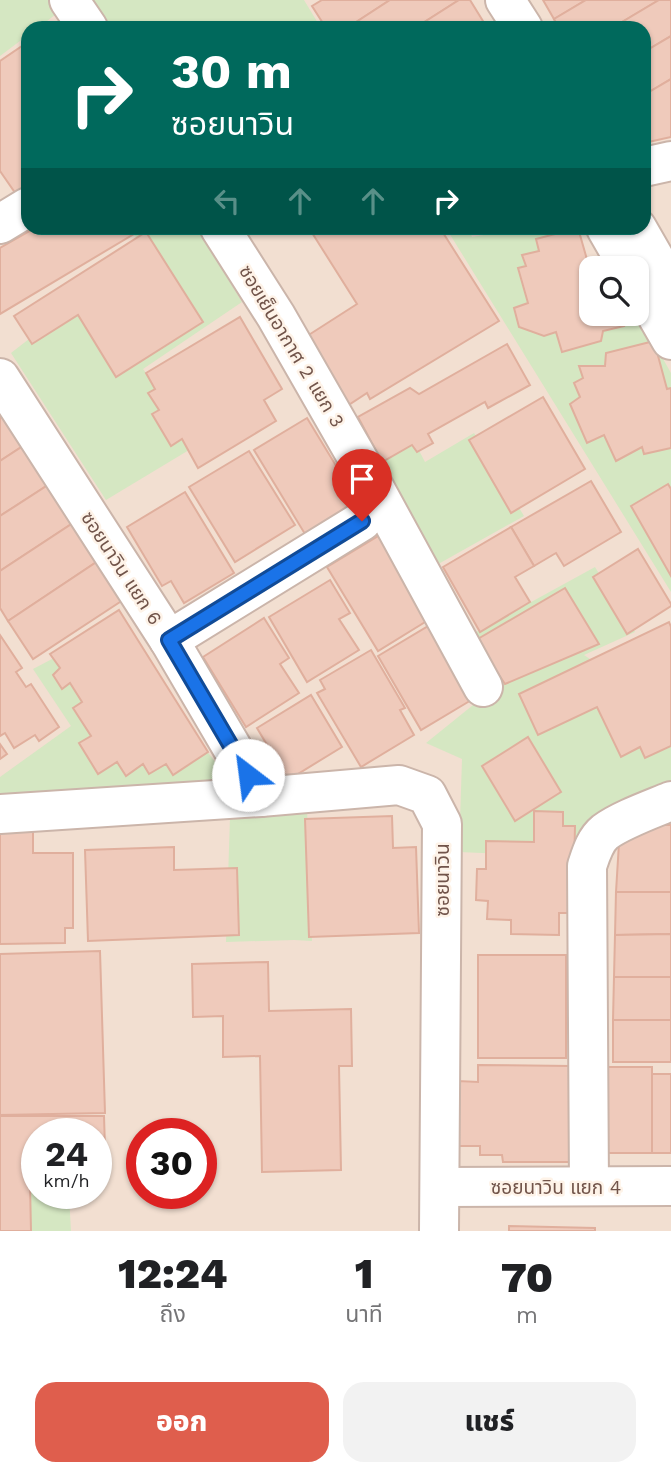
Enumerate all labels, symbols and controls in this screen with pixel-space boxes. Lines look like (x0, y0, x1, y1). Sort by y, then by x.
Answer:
text: 30 m (171, 42, 292, 100)
icon: right (56, 49, 147, 140)
text: ซอยนาวิน (171, 105, 294, 143)
icon: left (208, 182, 246, 220)
icon: ahead (281, 182, 319, 220)
icon: ahead (354, 182, 392, 220)
icon: right (427, 182, 465, 220)
map controls (579, 256, 649, 326)
button: search (579, 256, 649, 326)
street label: ซอยเย็นอากาศ 2 แยก 3 (234, 261, 349, 431)
pin (332, 449, 392, 521)
icon: arrive (343, 460, 381, 498)
street label: ซอยนาวิน แยก 6 (76, 507, 167, 629)
position arrow (211, 738, 285, 812)
street label: ซอยนาวิน (431, 843, 454, 917)
speed limit sign: 30 (126, 1118, 217, 1209)
text: 24 (45, 1133, 88, 1175)
text: km/h (43, 1170, 90, 1191)
street label: ซอยนาวิน แยก 4 (491, 1176, 621, 1199)
text: 12:24 (118, 1249, 227, 1298)
text: 1 (355, 1249, 373, 1298)
text: 70 (501, 1253, 553, 1302)
text: ถึง (160, 1301, 186, 1328)
text: นาที (345, 1301, 383, 1328)
text: m (516, 1302, 538, 1329)
button: ออก (35, 1382, 329, 1462)
button: แชร์ (343, 1382, 636, 1462)

